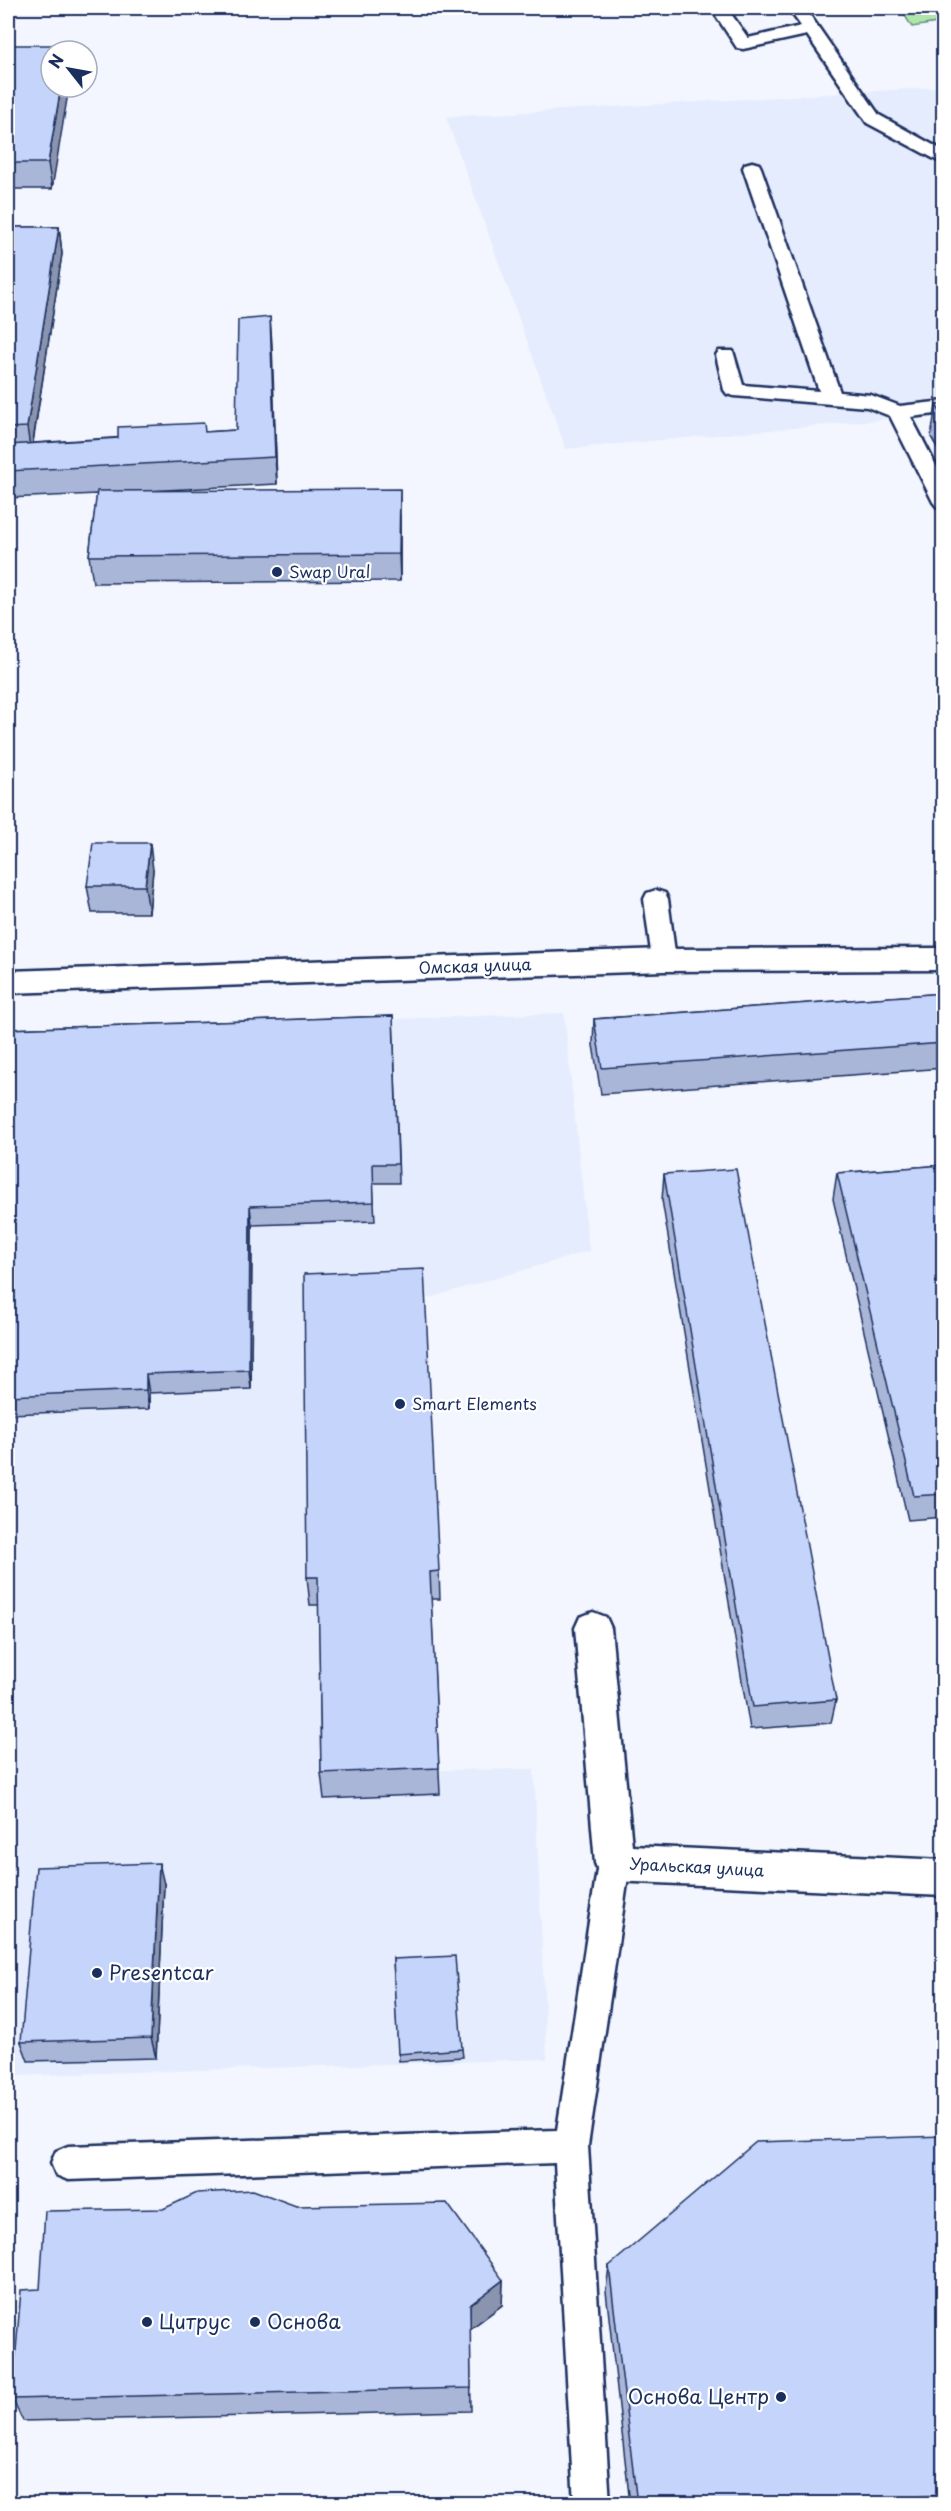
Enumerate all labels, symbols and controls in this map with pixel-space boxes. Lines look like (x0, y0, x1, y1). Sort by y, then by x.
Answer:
north arrow (39, 39, 99, 99)
text: N (42, 49, 69, 72)
place label: Swap Ural (289, 559, 370, 583)
marker: Swap Ural (270, 565, 284, 579)
street label: Омская улица (418, 951, 532, 979)
place label: Smart Elements (412, 1391, 537, 1415)
marker: Smart Elements (393, 1397, 407, 1411)
street label: Уральская улица (629, 1850, 765, 1882)
place label: Presentcar (109, 1957, 213, 1987)
marker: Presentcar (90, 1966, 104, 1980)
place label: Цитрус (159, 2306, 230, 2336)
place label: Основа (267, 2306, 341, 2336)
marker: Цитрус (140, 2315, 154, 2329)
marker: Основа (248, 2315, 262, 2329)
place label: Основа Центр (628, 2381, 769, 2411)
marker: Основа Центр (774, 2390, 788, 2404)

